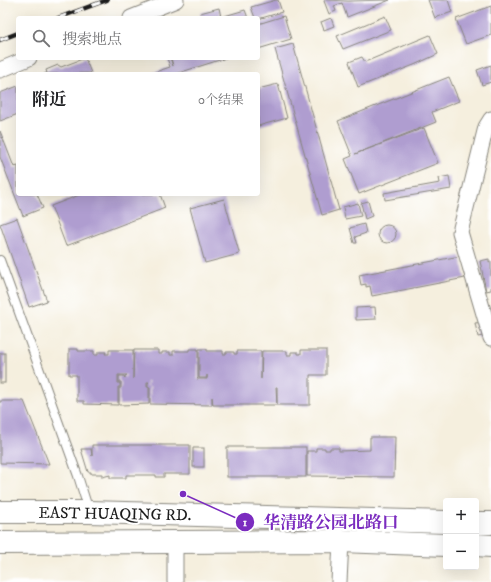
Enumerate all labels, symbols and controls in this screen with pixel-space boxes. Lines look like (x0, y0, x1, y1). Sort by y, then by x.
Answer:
search box (16, 16, 260, 60)
icon: search (30, 27, 52, 49)
text: 搜索地点 (62, 30, 122, 49)
text: 附近 (32, 89, 66, 111)
text: 0个结果 (198, 92, 244, 108)
map controls (443, 498, 479, 570)
button: + (443, 498, 479, 534)
street label: EAST HUAQING RD. (38, 503, 192, 525)
callout: 华清路公园北路口 (235, 507, 407, 536)
text: 华清路公园北路口 (263, 512, 399, 534)
text: 1 (243, 515, 248, 530)
button: − (443, 534, 479, 570)

